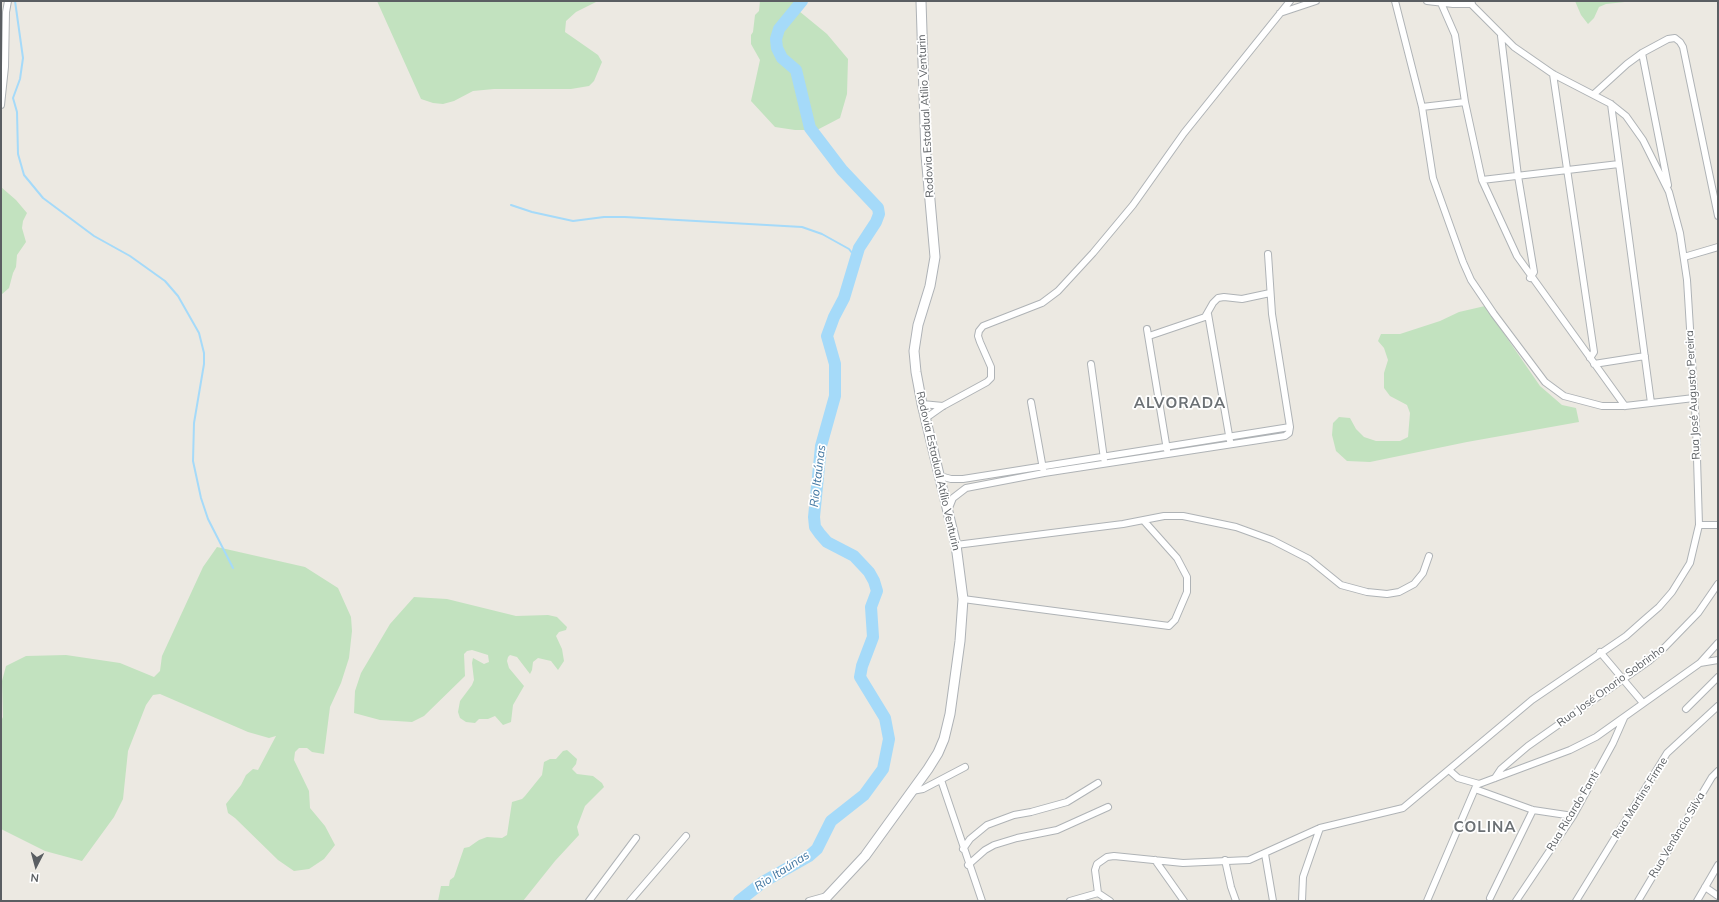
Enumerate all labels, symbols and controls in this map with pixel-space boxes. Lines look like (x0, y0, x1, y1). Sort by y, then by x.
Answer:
street label: Rodovia Estadual Atílio Venturin (915, 34, 937, 198)
street label: Rua José Augusto Pereira (1683, 330, 1703, 460)
street label: Rodovia Estadual Atílio Venturin (913, 390, 963, 552)
district label: ALVORADA (1134, 394, 1226, 412)
water label: Rio Itaúnas (807, 444, 829, 508)
street label: Rua José Onorio Sobrinho (1554, 642, 1668, 730)
street label: Rua Martins Firme (1610, 755, 1670, 841)
street label: Rua Ricardo Fanti (1544, 769, 1602, 853)
street label: Rua Venâncio Silva (1646, 790, 1708, 880)
district label: COLINA (1454, 818, 1516, 836)
north arrow (16, 846, 56, 886)
water label: Rio Itaúnas (752, 848, 812, 894)
text: N (30, 871, 40, 885)

